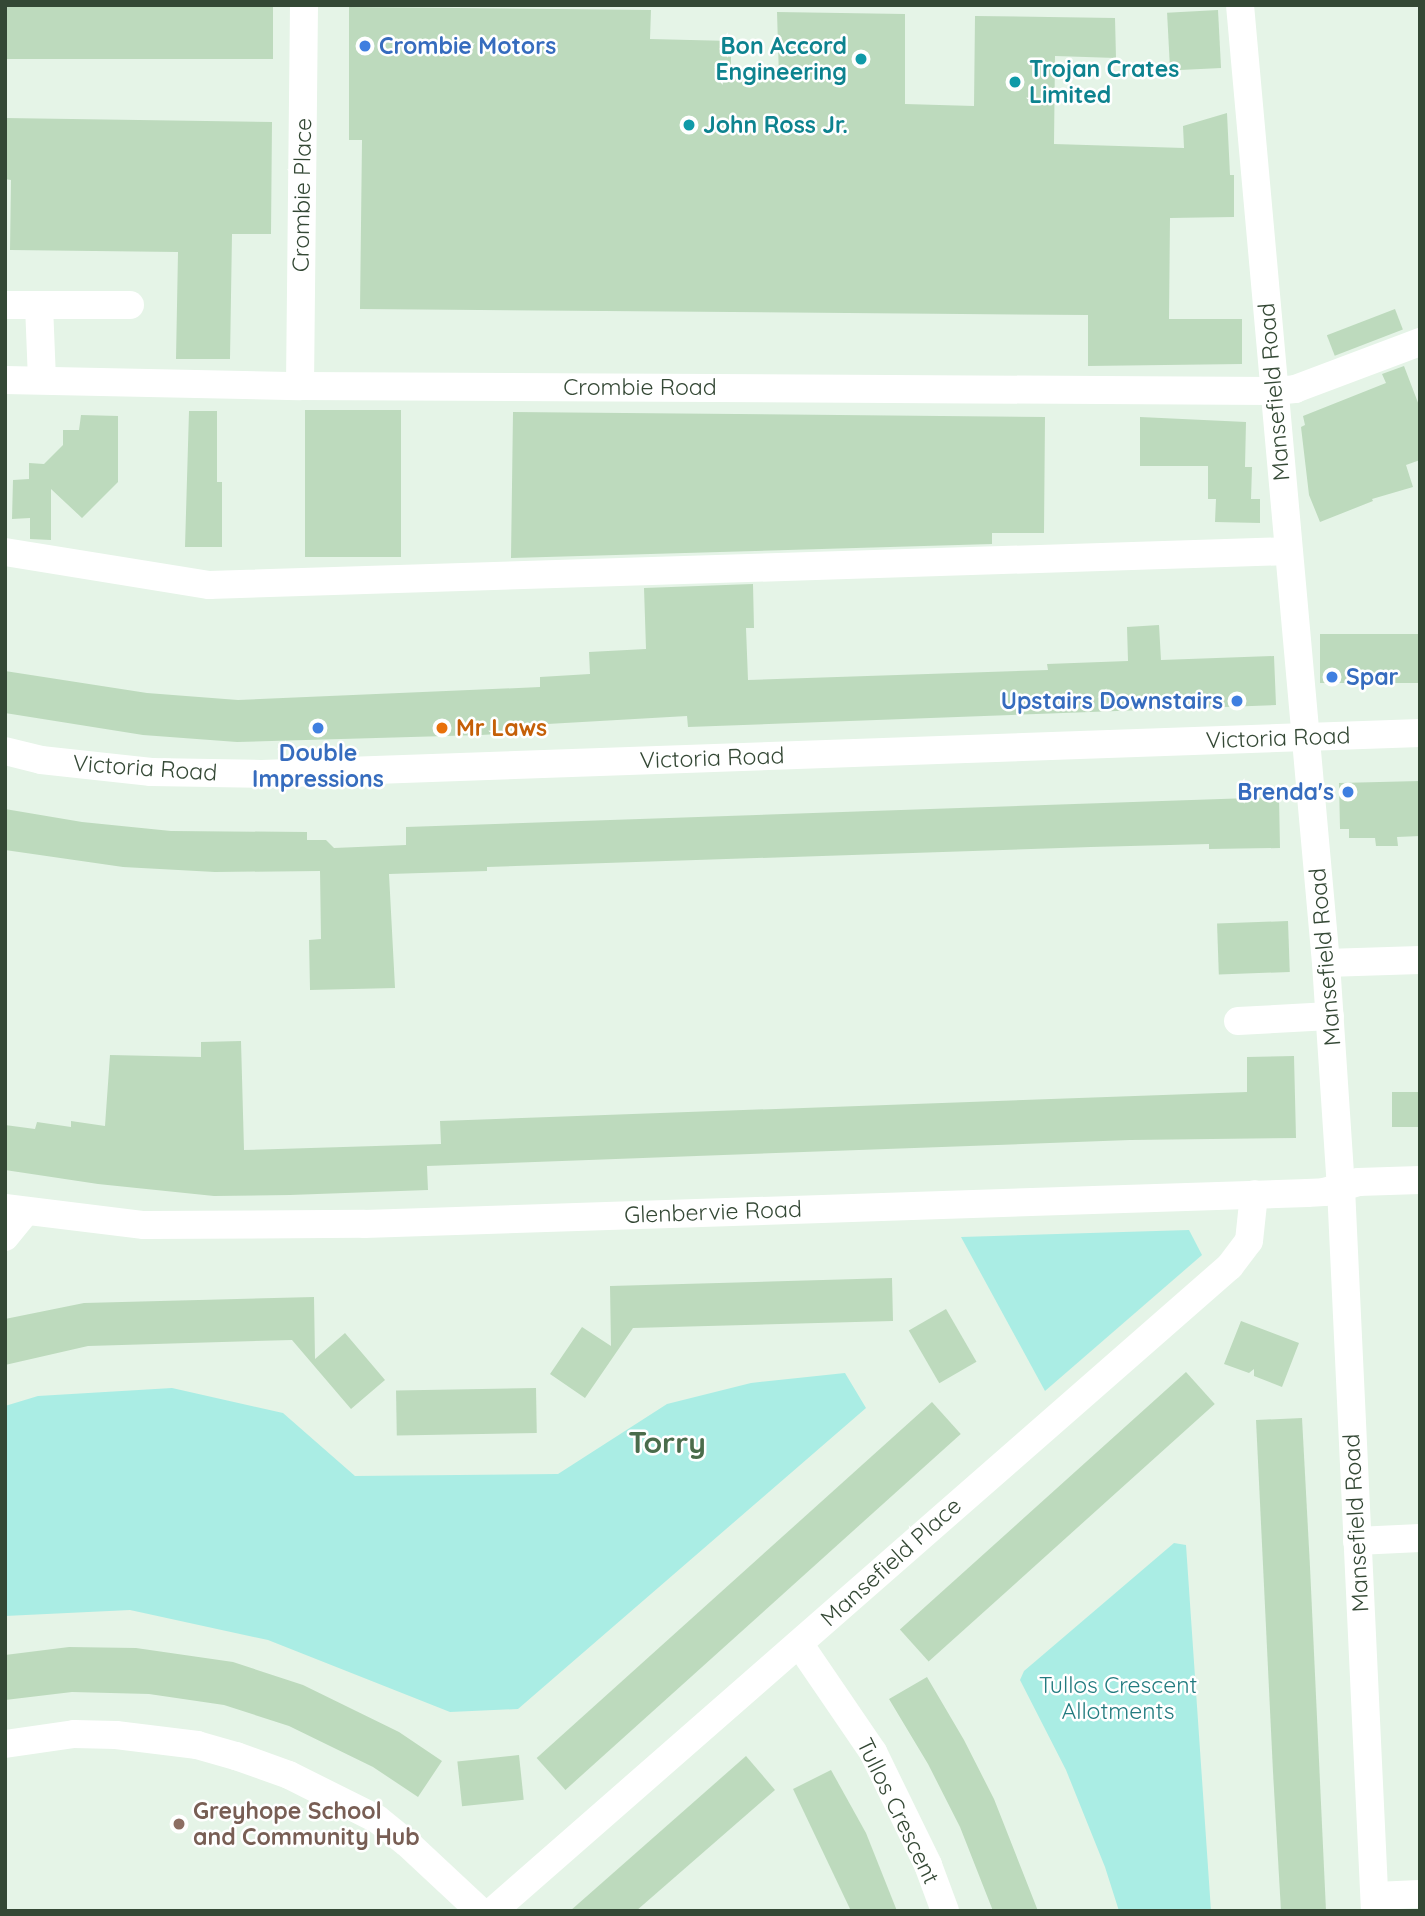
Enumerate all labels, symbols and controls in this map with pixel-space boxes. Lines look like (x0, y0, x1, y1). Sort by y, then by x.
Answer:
place label: Crombie Motors (379, 32, 556, 60)
place label: Bon Accord Engineering (715, 32, 847, 86)
marker: Crombie Motors (357, 38, 373, 54)
marker: Bon Accord Engineering (853, 51, 869, 67)
place label: Trojan Crates Limited (1029, 55, 1179, 109)
marker: Trojan Crates Limited (1007, 74, 1023, 90)
place label: John Ross Jr. (703, 111, 848, 139)
marker: John Ross Jr. (681, 117, 697, 133)
street label: Crombie Place (287, 118, 317, 272)
street label: Mansefield Road (1252, 302, 1296, 482)
street label: Crombie Road (563, 373, 717, 401)
place label: Spar (1346, 663, 1399, 691)
marker: Spar (1324, 669, 1340, 685)
place label: Upstairs Downstairs (1001, 687, 1223, 715)
marker: Upstairs Downstairs (1229, 693, 1245, 709)
place label: Mr Laws (456, 714, 547, 742)
marker: Double Impressions (310, 720, 326, 736)
marker: Mr Laws (434, 720, 450, 736)
street label: Victoria Road (1205, 722, 1351, 754)
place label: Double Impressions (252, 739, 384, 793)
street label: Victoria Road (639, 742, 785, 774)
street label: Victoria Road (72, 749, 218, 787)
place label: Brenda's (1237, 778, 1334, 806)
marker: Brenda's (1340, 784, 1356, 800)
street label: Mansefield Road (1303, 867, 1347, 1047)
street label: Glenbervie Road (624, 1195, 802, 1229)
district label: Torry (628, 1424, 706, 1460)
street label: Mansefield Road (1338, 1433, 1374, 1613)
street label: Mansefield Place (815, 1492, 967, 1632)
park label: Tullos Crescent Allotments (1039, 1671, 1197, 1725)
street label: Tullos Crescent (851, 1734, 945, 1888)
place label: Greyhope School and Community Hub (193, 1797, 420, 1851)
marker: Greyhope School and Community Hub (171, 1816, 187, 1832)

